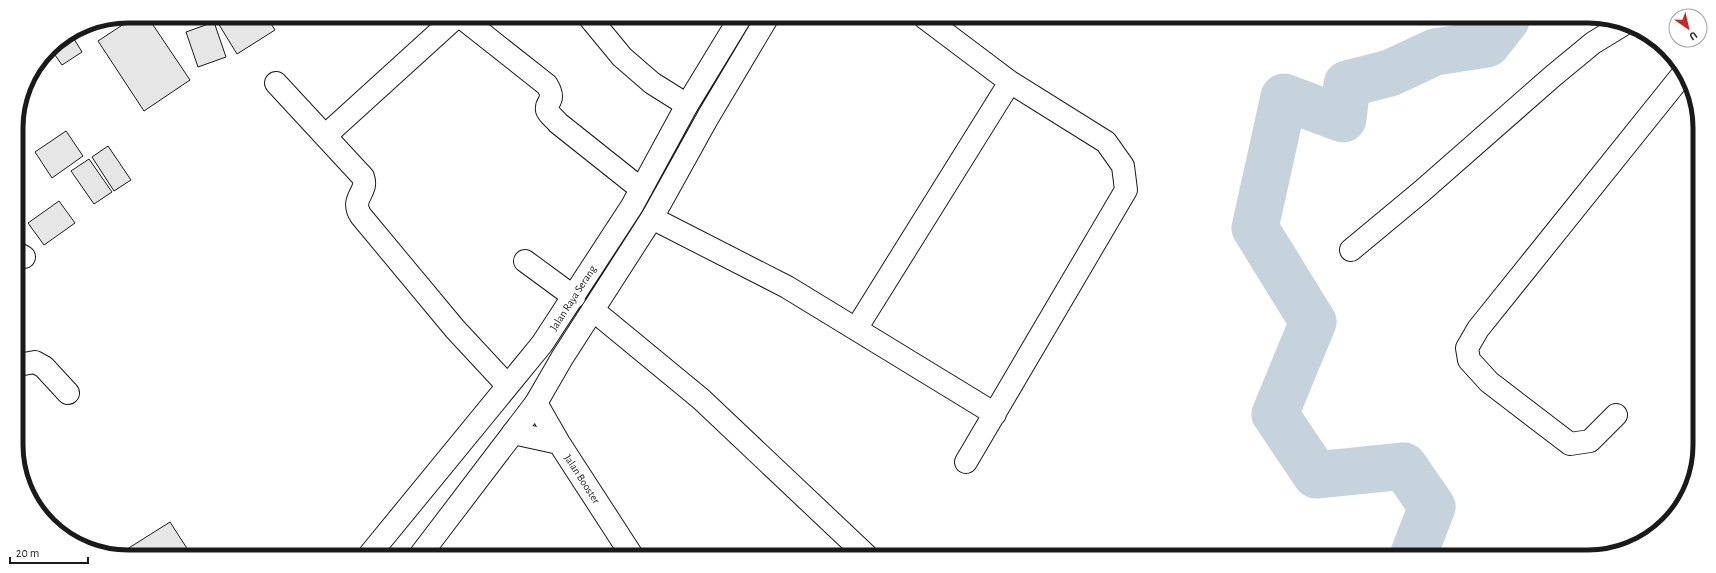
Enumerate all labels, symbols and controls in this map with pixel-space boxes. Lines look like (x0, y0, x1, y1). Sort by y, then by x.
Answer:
north arrow (1668, 8, 1708, 48)
text: U (1687, 29, 1699, 42)
street label: Jalan Raya Serang (548, 263, 598, 333)
street label: Jalan Booster (562, 452, 602, 506)
scale bar (10, 539, 88, 565)
text: 20 m (16, 547, 39, 559)

